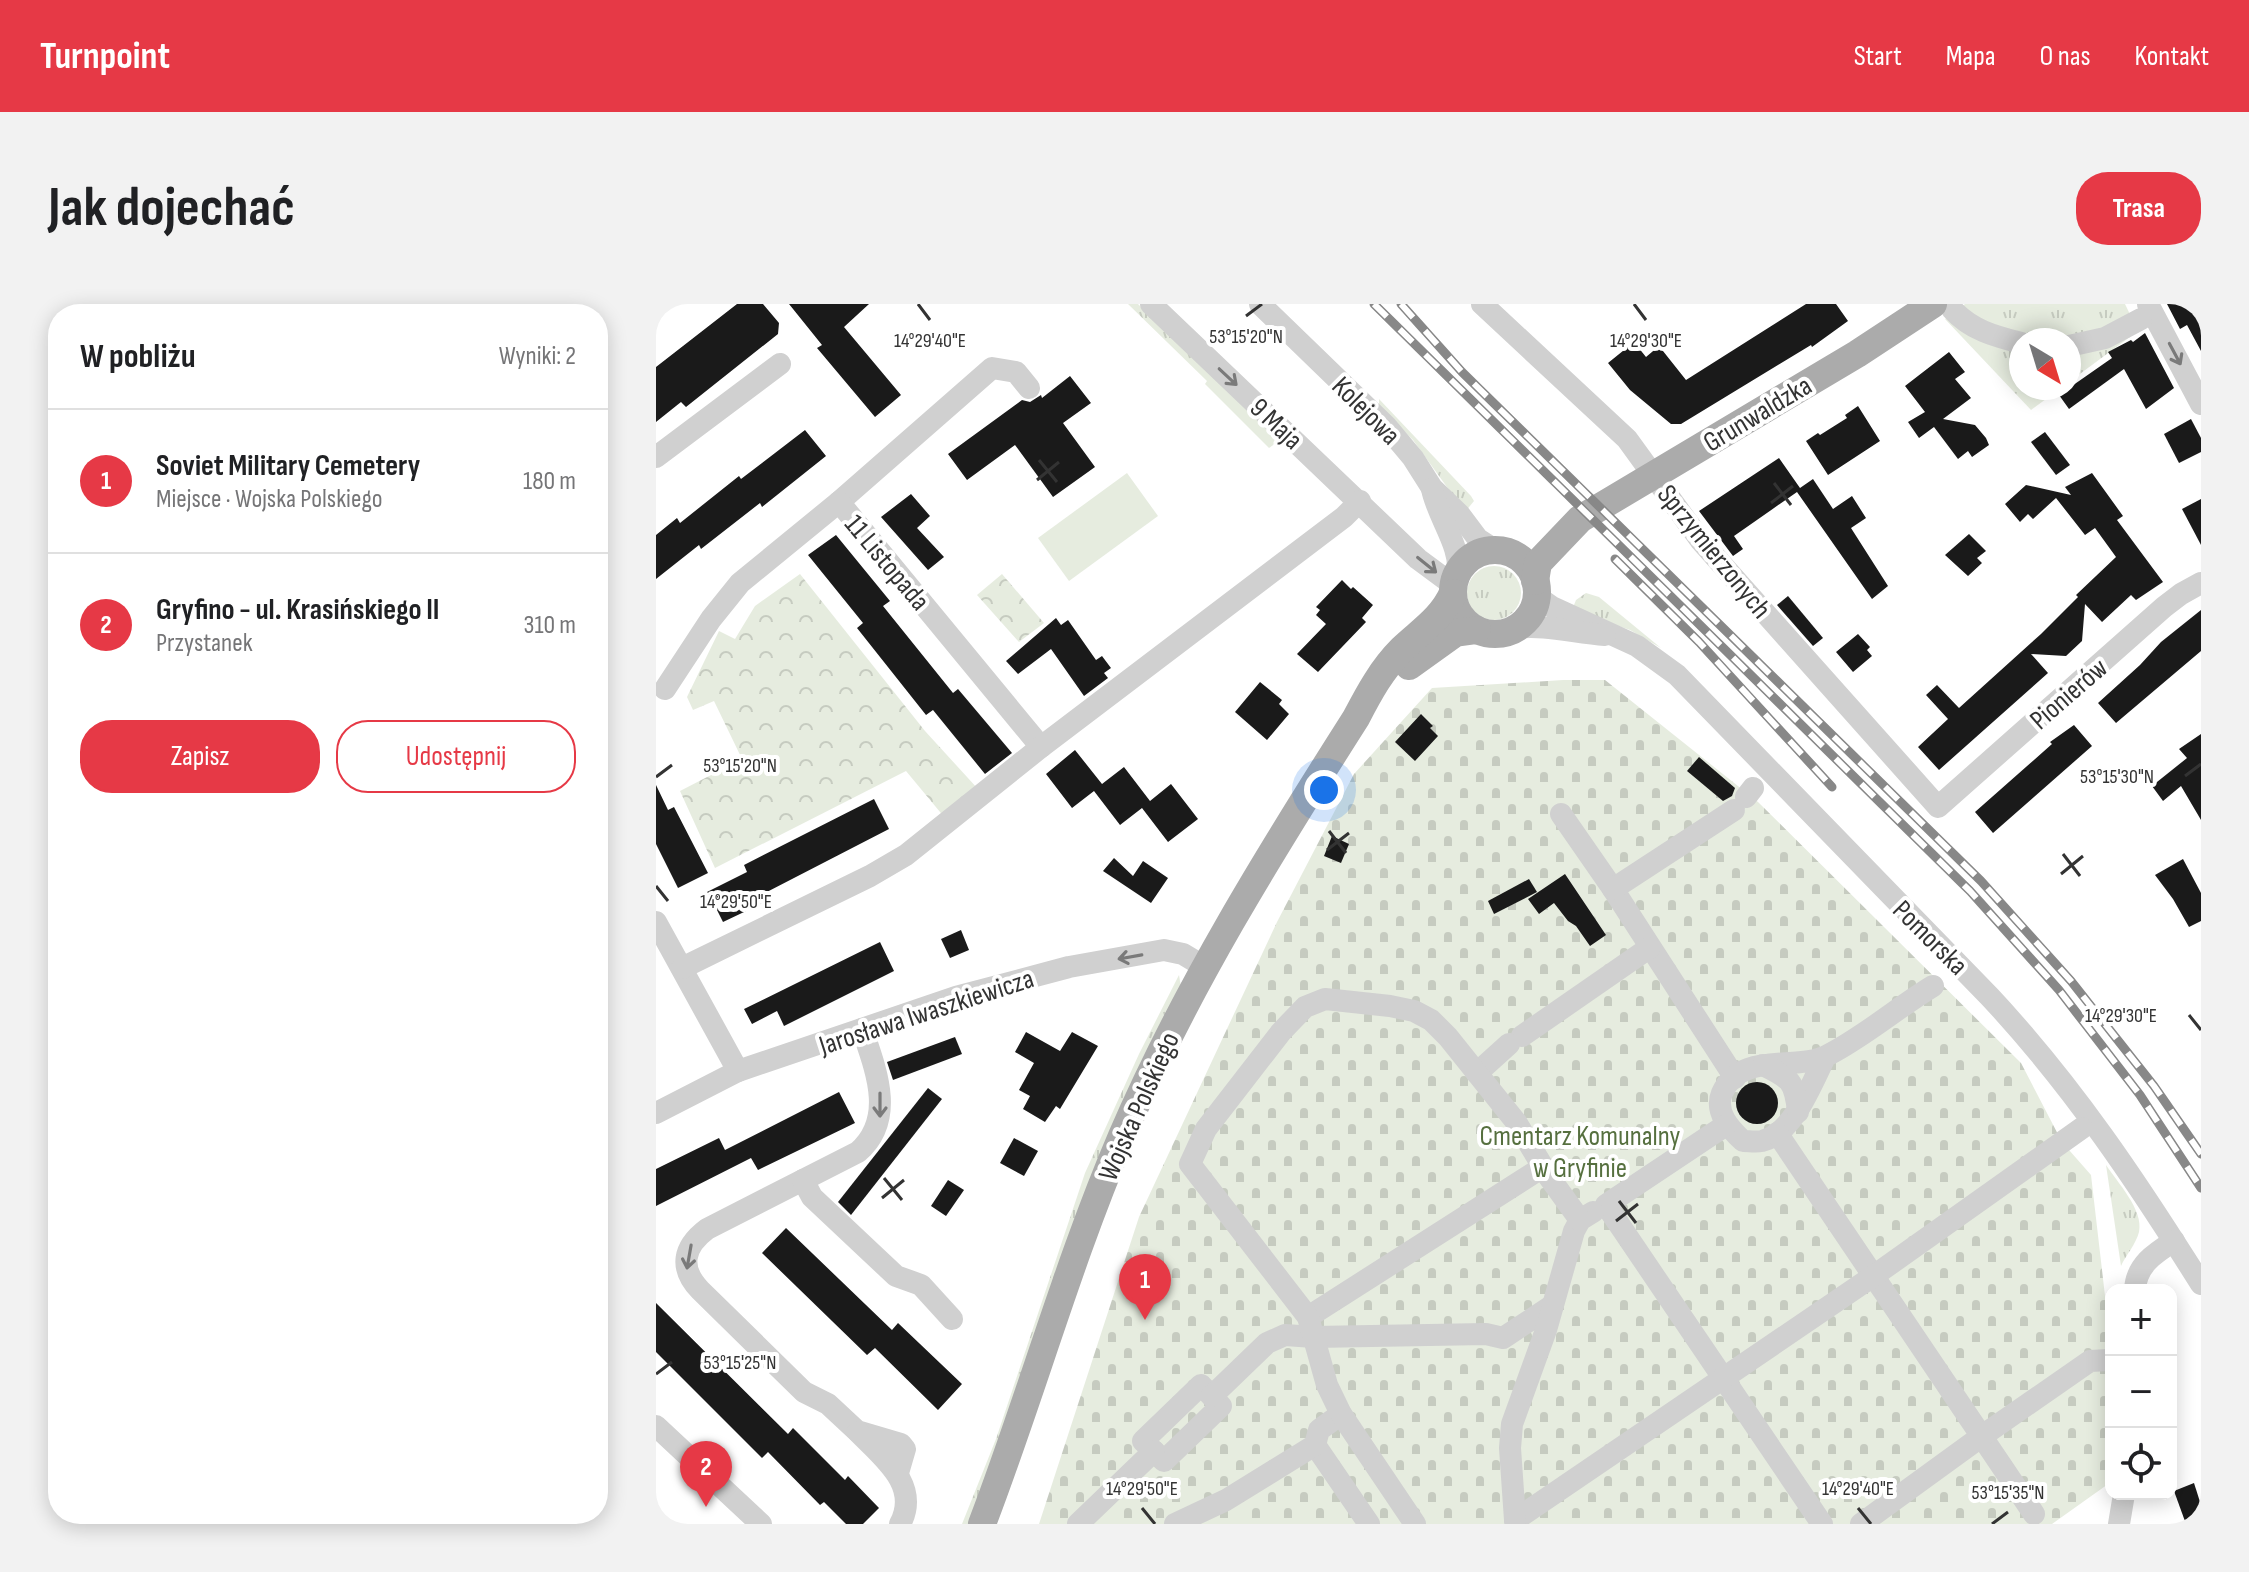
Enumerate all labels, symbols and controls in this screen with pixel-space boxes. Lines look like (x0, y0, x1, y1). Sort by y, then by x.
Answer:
text: Turnpoint (40, 34, 170, 79)
text: Start (1854, 40, 1902, 73)
text: Mapa (1946, 40, 1995, 73)
text: O nas (2039, 40, 2091, 73)
text: Kontakt (2135, 40, 2209, 73)
button: Trasa (2076, 172, 2201, 245)
text: Jak dojechać (48, 175, 295, 242)
text: 53°15'20"N (1209, 325, 1283, 349)
north arrow (2009, 328, 2081, 400)
text: 14°29'40"E (894, 329, 966, 353)
text: 14°29'30"E (1610, 329, 1682, 353)
text: W pobliżu (80, 336, 196, 377)
text: Wyniki: 2 (499, 341, 576, 372)
one-way arrow (2167, 342, 2183, 365)
one-way arrow (1217, 367, 1237, 385)
street label: Grunwaldzka (1698, 369, 1818, 459)
street label: Kolejowa (1325, 370, 1407, 452)
street label: 9 Maja (1243, 392, 1309, 457)
text: Soviet Military Cemetery (156, 448, 420, 484)
text: 1 (101, 466, 111, 497)
text: 180 m (523, 466, 576, 497)
street label: Sprzymierzonych (1650, 479, 1778, 625)
text: Miejsce · Wojska Polskiego (156, 484, 382, 515)
street label: 11 Listopada (837, 509, 936, 617)
one-way arrow (1416, 556, 1436, 574)
text: Gryfino - ul. Krasińskiego II (156, 592, 440, 628)
text: 2 (100, 610, 112, 641)
text: 310 m (524, 610, 576, 641)
text: Przystanek (156, 628, 253, 659)
street label: Pionierów (2023, 651, 2115, 737)
button: Zapisz (80, 720, 320, 793)
button: Udostępnij (336, 720, 576, 793)
text: 53°15'20"N (703, 754, 777, 778)
text: 53°15'30"N (2080, 765, 2154, 789)
your location (1304, 770, 1344, 810)
text: 14°29'50"E (700, 890, 772, 914)
street label: Pomorska (1886, 894, 1974, 982)
one-way arrow (1118, 950, 1143, 965)
street label: Jarosława Iwaszkiewicza (814, 962, 1038, 1063)
text: 14°29'30"E (2085, 1004, 2157, 1028)
street label: Wojska Polskiego (1092, 1027, 1187, 1186)
one-way arrow (872, 1091, 888, 1118)
park label: Cmentarz Komunalny w Gryfinie (1480, 1120, 1681, 1185)
one-way arrow (681, 1244, 696, 1270)
pin: 1 (1119, 1254, 1171, 1320)
map controls (2105, 1284, 2177, 1500)
button: + (2105, 1284, 2177, 1356)
text: 53°15'25"N (704, 1351, 776, 1375)
button: − (2105, 1356, 2177, 1428)
button: locate (2105, 1428, 2177, 1500)
pin: 2 (680, 1441, 732, 1507)
text: 14°29'50"E (1106, 1477, 1178, 1501)
text: 14°29'40"E (1822, 1477, 1894, 1501)
text: 53°15'35"N (1972, 1481, 2044, 1505)

